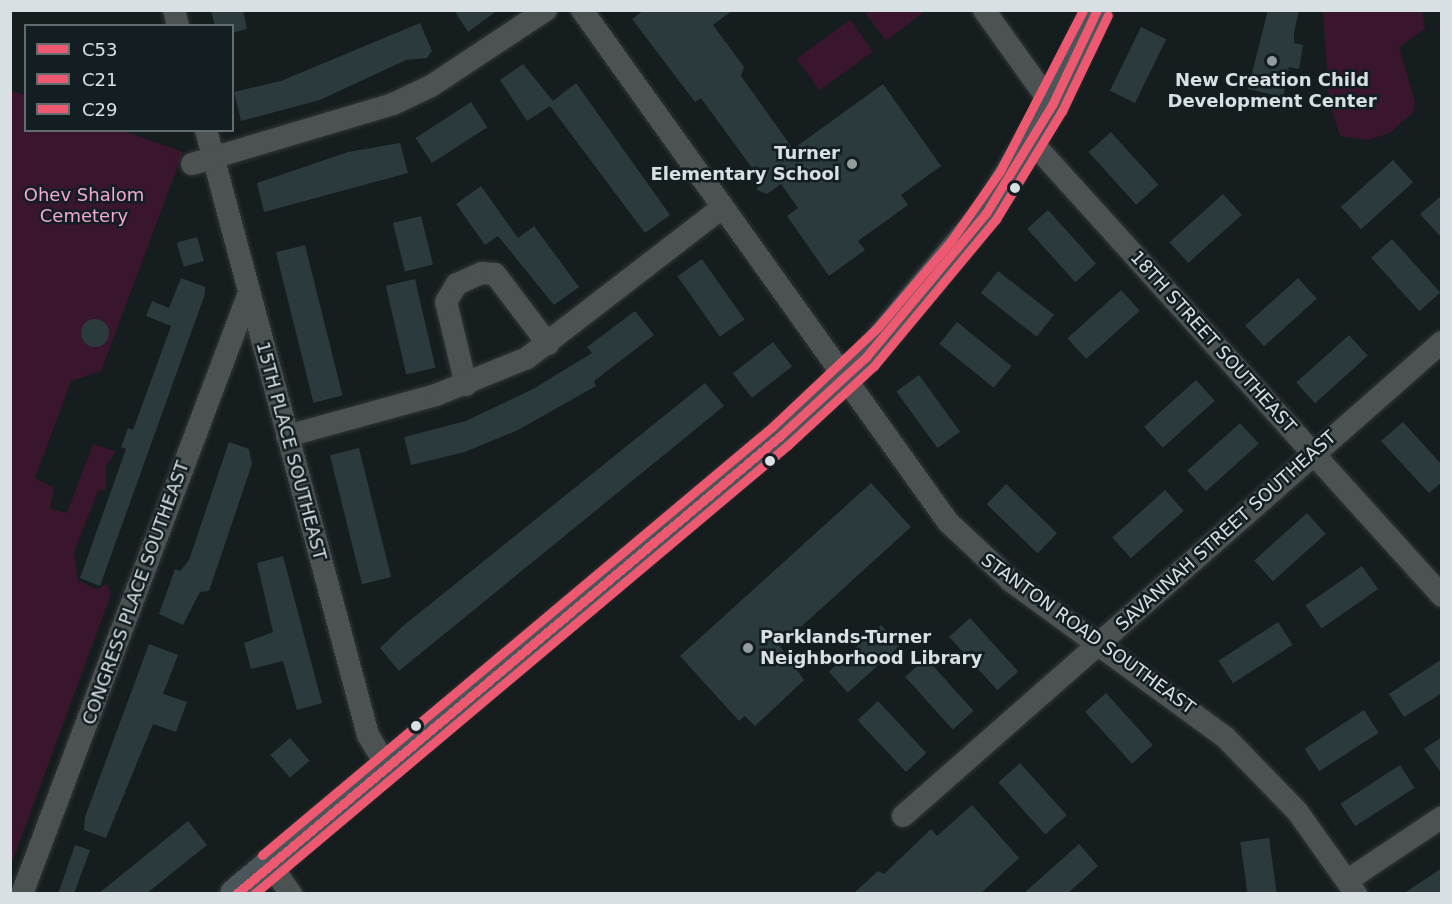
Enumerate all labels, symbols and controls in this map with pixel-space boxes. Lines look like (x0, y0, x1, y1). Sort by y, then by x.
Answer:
legend (24, 24, 234, 132)
text: C53 (82, 39, 117, 60)
marker: New Creation Child Development Center (1265, 54, 1279, 68)
text: C21 (82, 69, 117, 90)
place label: New Creation Child Development Center (1167, 70, 1377, 112)
text: C29 (82, 99, 117, 120)
place label: Turner Elementary School (651, 143, 840, 186)
marker: Turner Elementary School (845, 157, 859, 171)
unlabelled marker (1009, 182, 1021, 194)
park label: Ohev Shalom Cemetery (24, 185, 144, 228)
street label: 18TH STREET SOUTHEAST (1126, 247, 1300, 437)
street label: 15TH PLACE SOUTHEAST (251, 339, 331, 563)
street label: SAVANNAH STREET SOUTHEAST (1112, 426, 1340, 636)
unlabelled marker (764, 455, 776, 467)
street label: CONGRESS PLACE SOUTHEAST (78, 458, 194, 728)
street label: STANTON ROAD SOUTHEAST (977, 549, 1199, 719)
place label: Parklands-Turner Neighborhood Library (760, 627, 982, 670)
marker: Parklands-Turner Neighborhood Library (741, 641, 755, 655)
unlabelled marker (410, 720, 422, 732)

